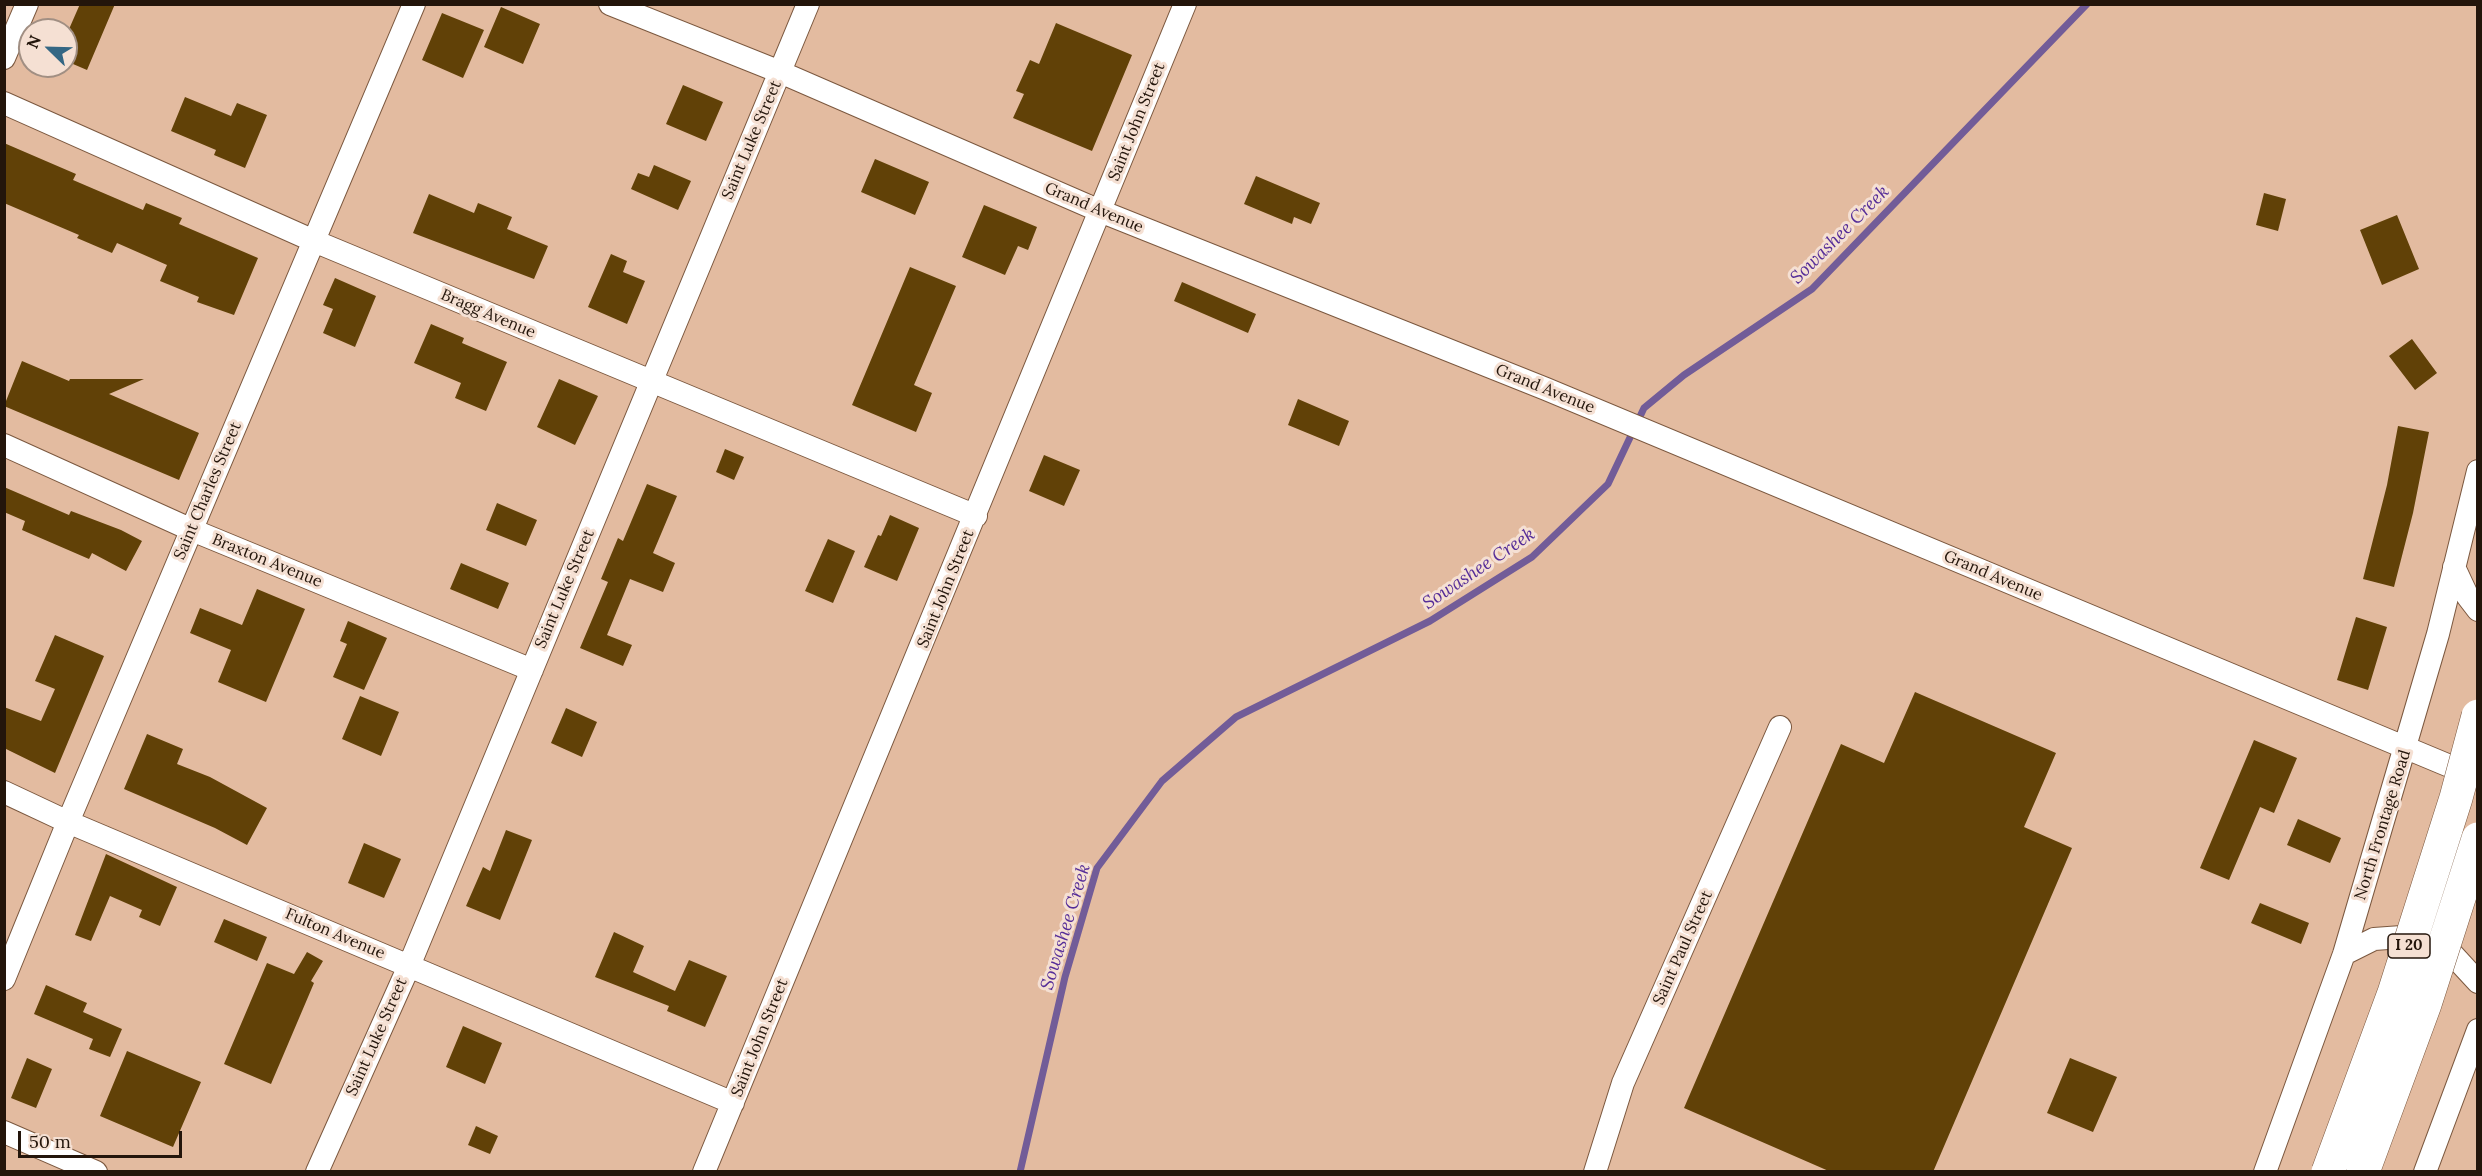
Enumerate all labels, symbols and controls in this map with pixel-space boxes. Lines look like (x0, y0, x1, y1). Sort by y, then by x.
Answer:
north arrow (18, 18, 78, 78)
text: N (22, 32, 45, 51)
street label: Saint John Street (1105, 60, 1169, 184)
street label: Saint Luke Street (718, 78, 786, 202)
street label: Grand Avenue (1042, 179, 1146, 237)
water label: Sowashee Creek (1786, 181, 1894, 289)
street label: Bragg Avenue (438, 285, 538, 343)
street label: Grand Avenue (1493, 360, 1597, 418)
street label: Saint Charles Street (170, 419, 246, 563)
water label: Sowashee Creek (1419, 524, 1539, 614)
street label: Saint Luke Street (531, 527, 599, 651)
street label: Saint John Street (914, 527, 978, 651)
street label: Braxton Avenue (209, 530, 325, 592)
street label: Grand Avenue (1941, 547, 2045, 605)
street label: North Frontage Road (2351, 748, 2415, 902)
water label: Sowashee Creek (1037, 861, 1095, 993)
street label: Saint Paul Street (1649, 888, 1717, 1008)
street label: Fulton Avenue (282, 904, 388, 964)
road number: I 20 (2388, 934, 2430, 958)
street label: Saint Luke Street (342, 975, 412, 1099)
street label: Saint John Street (728, 976, 792, 1100)
scale bar (21, 1119, 184, 1157)
text: 50 m (29, 1130, 71, 1153)

